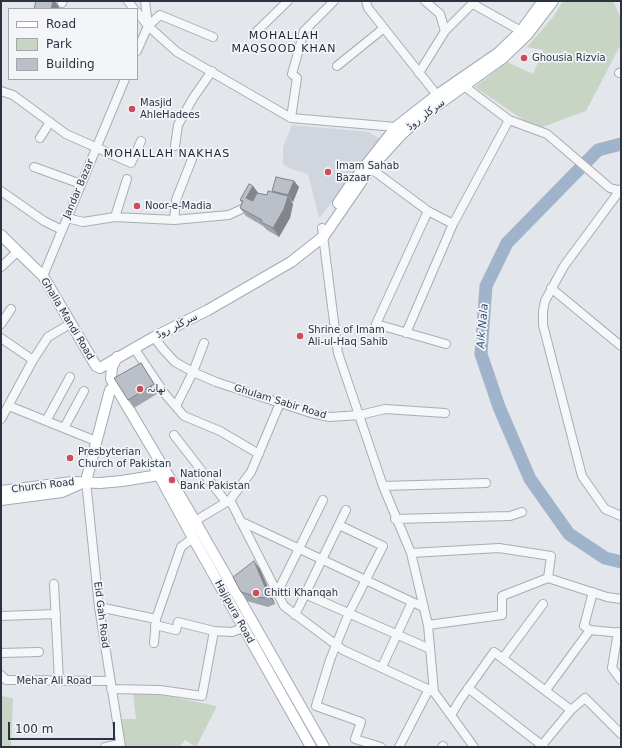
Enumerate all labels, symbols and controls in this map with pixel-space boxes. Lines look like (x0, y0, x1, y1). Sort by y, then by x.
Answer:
legend (8, 8, 138, 80)
text: Road (46, 17, 76, 31)
district label: MOHALLAH MAQSOOD KHAN (232, 29, 336, 55)
text: Park (46, 37, 72, 51)
place label: Ghousia Rizvia (532, 52, 606, 64)
marker: Ghousia Rizvia (519, 53, 529, 63)
text: Building (46, 57, 95, 71)
place label: Masjid AhleHadees (140, 97, 200, 120)
street label: سرکلر روڈ (405, 97, 447, 133)
marker: Masjid AhleHadees (127, 104, 137, 114)
district label: MOHALLAH NAKHAS (104, 147, 230, 161)
street label: Jandar Bazar (61, 157, 97, 221)
place label: Imam Sahab Bazaar (336, 160, 399, 184)
marker: Imam Sahab Bazaar (323, 167, 333, 177)
place label: Noor-e-Madia (145, 200, 212, 212)
marker: Noor-e-Madia (132, 201, 142, 211)
street label: Ghalla Mandi Road (38, 276, 96, 362)
water label: Aik Nala (474, 303, 492, 349)
street label: سرکلر روڈ (154, 311, 200, 341)
place label: Shrine of Imam Ali-ul-Haq Sahib (308, 324, 388, 348)
marker: Shrine of Imam Ali-ul-Haq Sahib (295, 331, 305, 341)
street label: Ghulam Sabir Road (232, 382, 328, 422)
place label: تھانہ (148, 383, 166, 395)
marker: تھانہ (135, 384, 145, 394)
place label: Presbyterian Church of Pakistan (78, 446, 171, 470)
marker: Presbyterian Church of Pakistan (65, 453, 75, 463)
place label: National Bank Pakistan (180, 468, 250, 492)
marker: National Bank Pakistan (167, 475, 177, 485)
street label: Church Road (11, 476, 75, 496)
street label: Hajipura Road (212, 578, 256, 646)
street label: Eid Gah Road (91, 581, 111, 649)
place label: Chitti Khanqah (264, 587, 338, 599)
marker: Chitti Khanqah (251, 588, 261, 598)
street label: Mehar Ali Road (16, 675, 92, 687)
scale bar (10, 714, 117, 740)
text: 100 m (15, 722, 53, 736)

